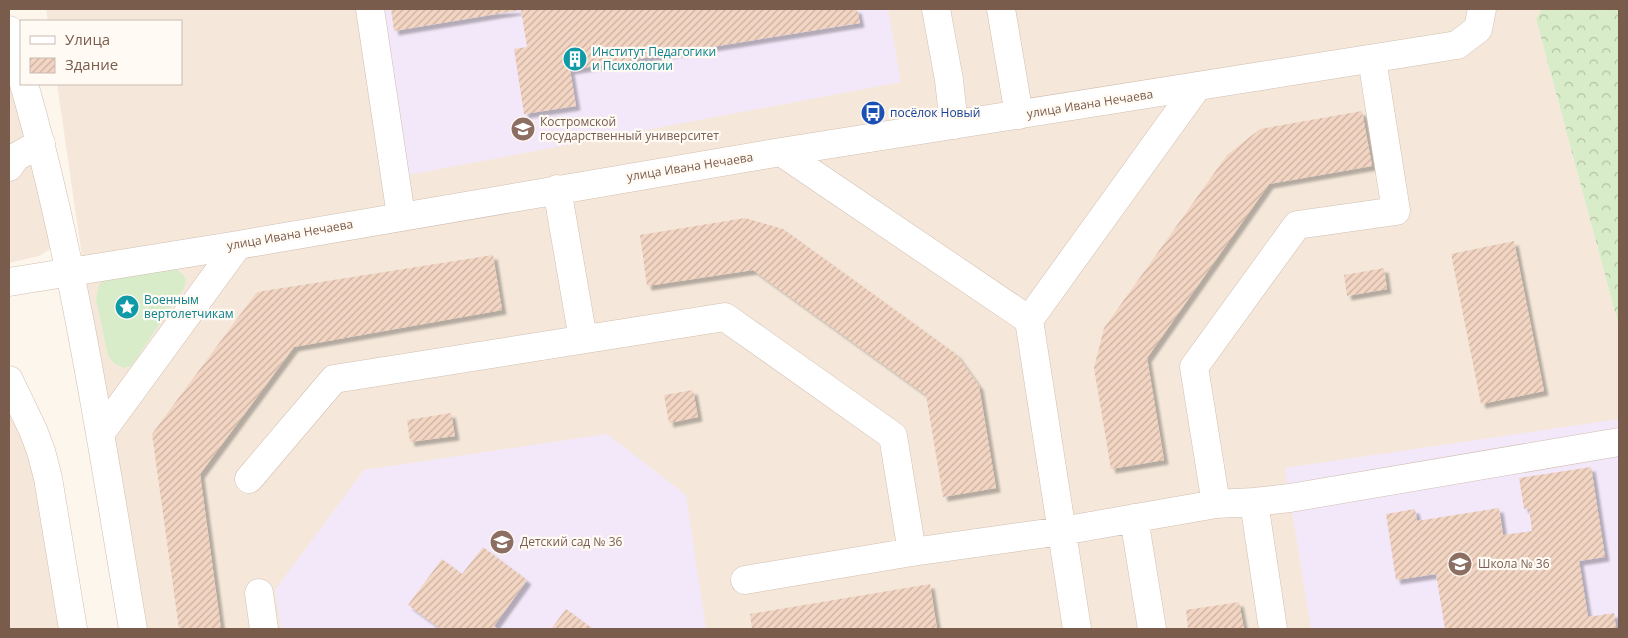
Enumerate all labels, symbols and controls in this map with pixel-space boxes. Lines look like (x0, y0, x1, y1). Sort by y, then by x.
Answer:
legend (20, 20, 182, 85)
text: Улица (65, 29, 110, 49)
place label: Институт Педагогики и Психологии (592, 43, 716, 74)
building icon: Институт Педагогики и Психологии (562, 46, 588, 72)
text: Здание (65, 54, 118, 74)
street label: улица Ивана Нечаева (1026, 85, 1154, 122)
bus stop icon: посёлок Новый (860, 100, 886, 126)
place label: посёлок Новый (890, 104, 980, 121)
place label: Костромской государственный университет (540, 113, 719, 144)
school or university icon: Костромской государственный университет (510, 116, 536, 142)
street label: улица Ивана Нечаева (626, 148, 754, 185)
street label: улица Ивана Нечаева (226, 215, 354, 254)
place label: Военным вертолетчикам (144, 291, 234, 322)
place icon: Военным вертолетчикам (114, 294, 140, 320)
school or university icon: Детский сад № 36 (489, 529, 515, 555)
place label: Детский сад № 36 (520, 533, 623, 550)
school or university icon: Школа № 36 (1447, 551, 1473, 577)
place label: Школа № 36 (1478, 555, 1550, 572)

